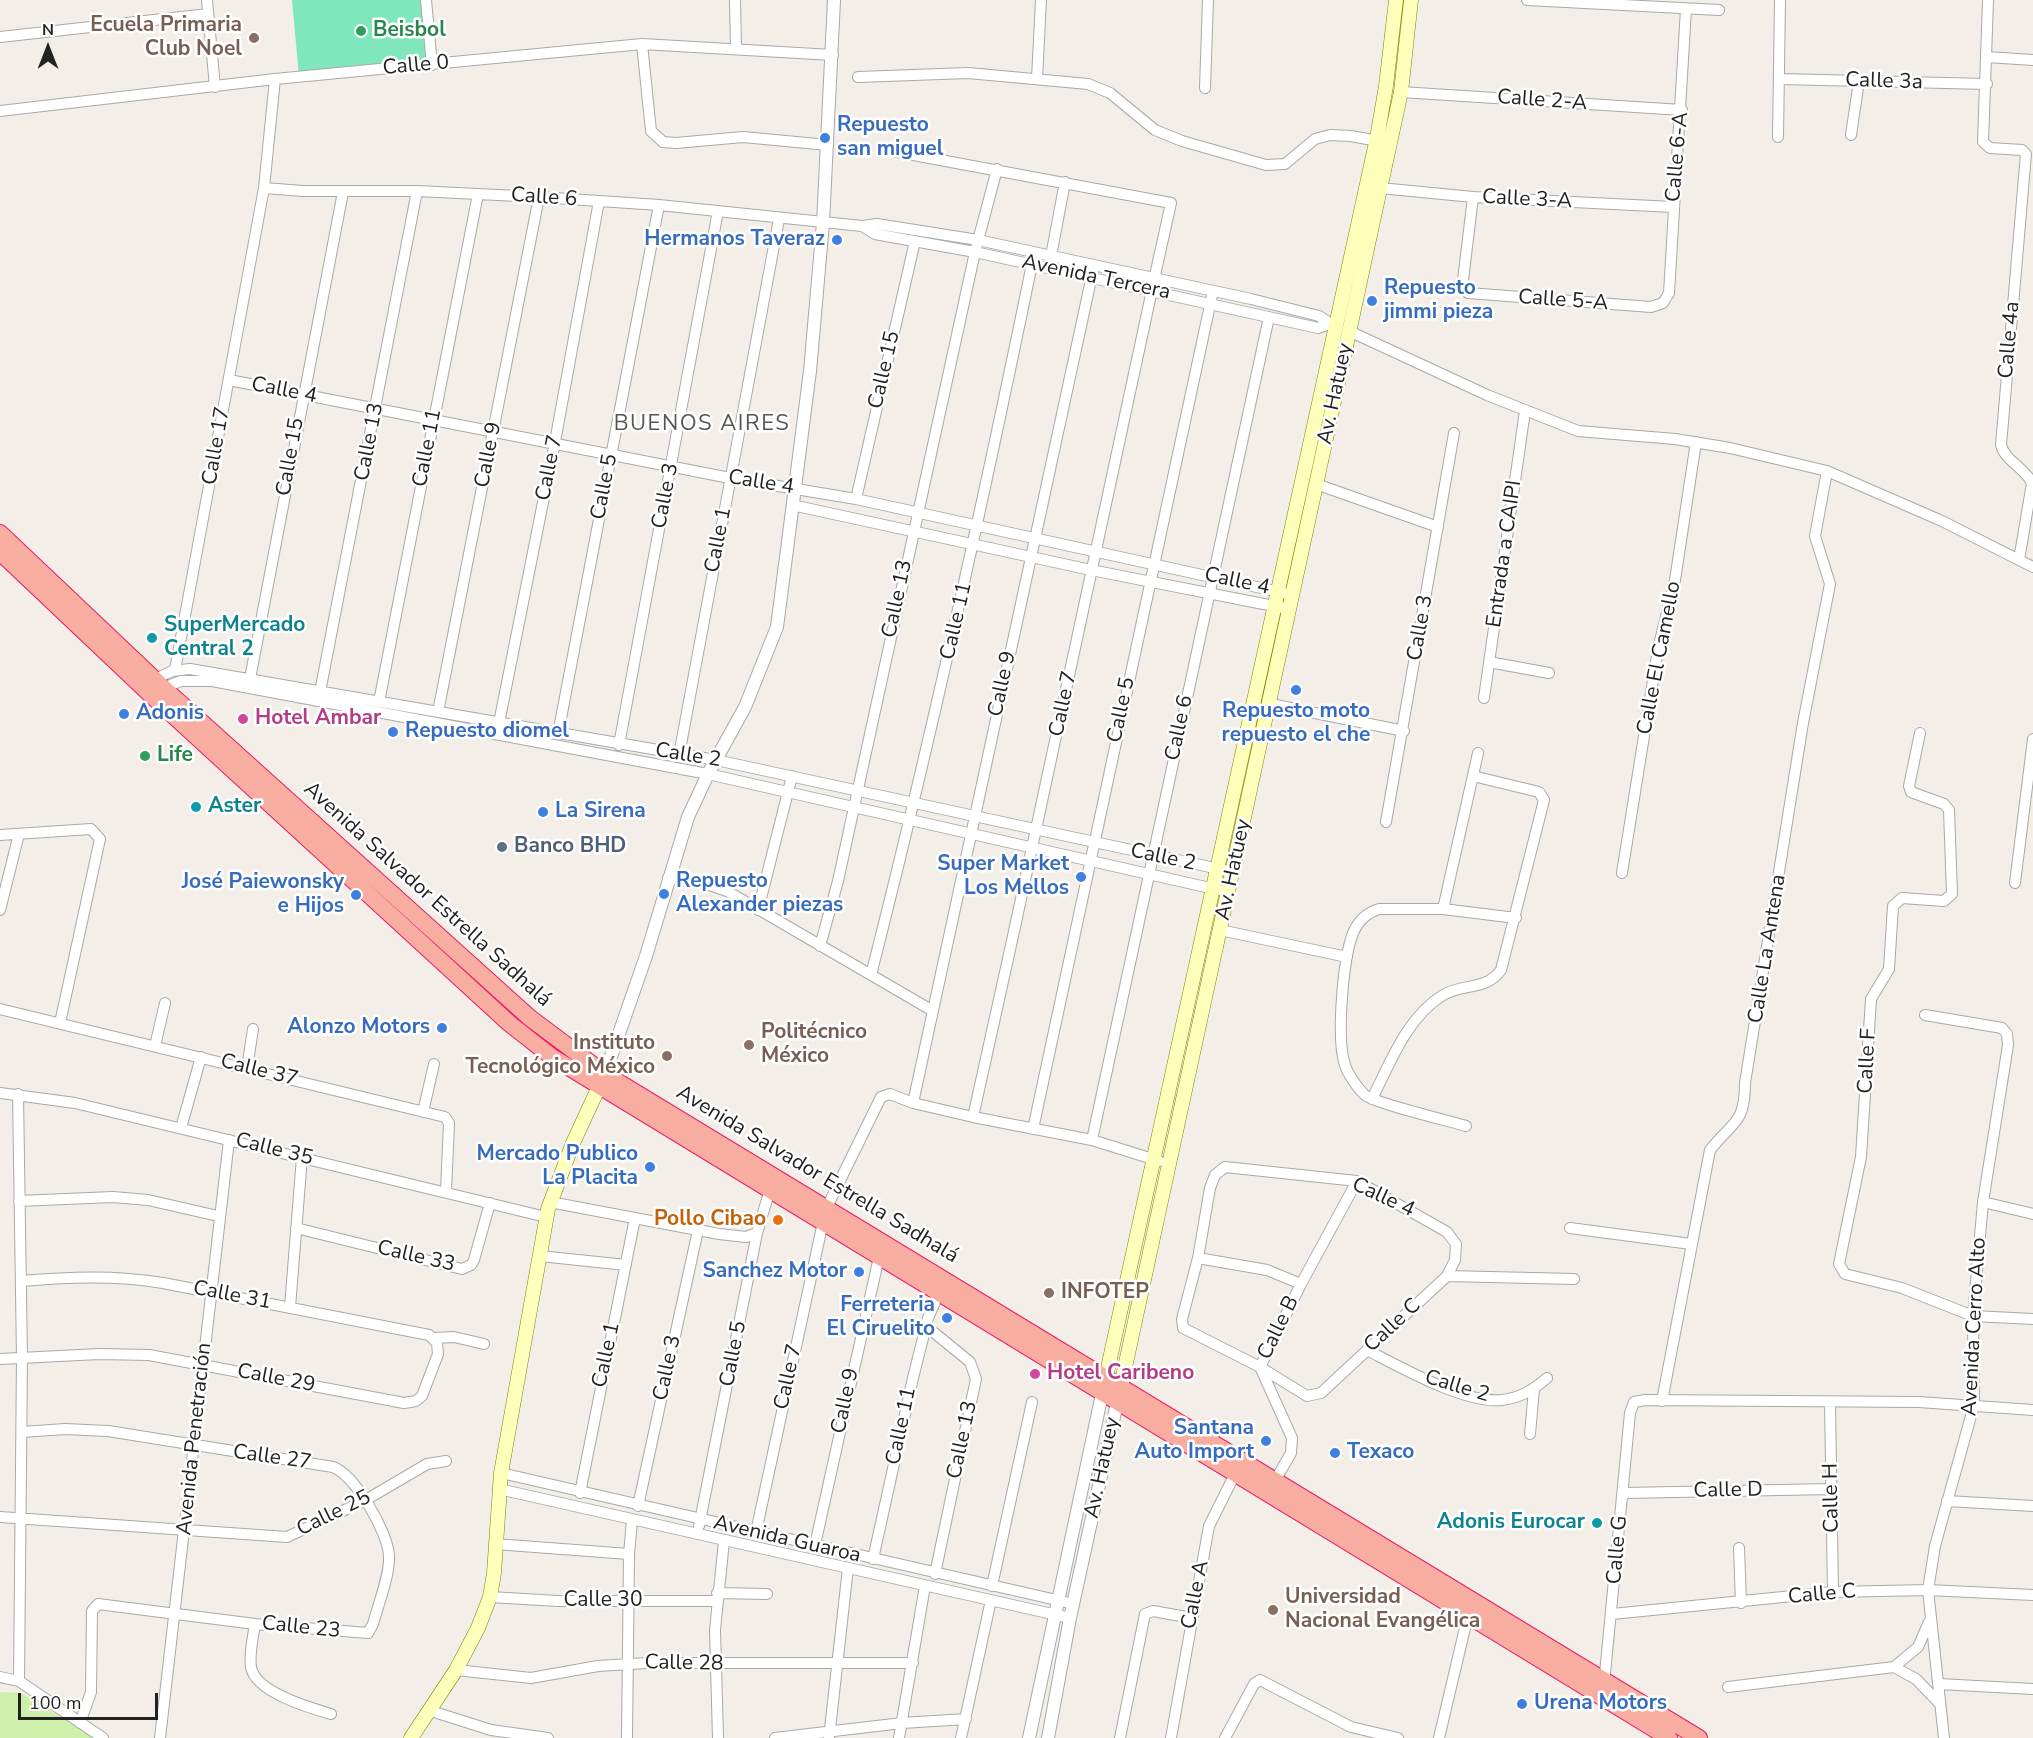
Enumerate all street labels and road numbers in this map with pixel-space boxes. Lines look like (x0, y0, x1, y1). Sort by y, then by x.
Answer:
street label: Calle 0 (382, 51, 450, 81)
street label: Calle 3a (1845, 68, 1923, 96)
street label: Calle 2-A (1496, 85, 1588, 117)
street label: Calle 6-A (1662, 111, 1694, 203)
street label: Calle 6 (510, 183, 578, 213)
street label: Calle 3-A (1481, 185, 1573, 215)
street label: Avenida Tercera (1020, 250, 1172, 306)
street label: Calle 5-A (1517, 285, 1609, 317)
street label: Calle 4a (1994, 300, 2026, 380)
street label: Calle 15 (864, 329, 906, 411)
street label: Av. Hatuey (1313, 341, 1359, 447)
street label: Calle 4 (249, 372, 319, 410)
street label: Calle 13 (350, 401, 390, 483)
street label: Calle 17 (198, 405, 236, 487)
street label: Calle 11 (408, 407, 448, 489)
street label: Calle 15 (272, 416, 310, 498)
street label: Calle 9 (470, 420, 508, 490)
street label: Calle 7 (531, 433, 569, 503)
street label: Calle 5 (586, 452, 624, 522)
street label: Calle 3 (647, 461, 685, 531)
street label: Calle 4 (726, 465, 796, 501)
street label: Entrada a CAIPI (1482, 479, 1528, 629)
street label: Calle 1 (700, 505, 738, 575)
street label: Calle 13 (877, 558, 919, 640)
street label: Calle 4 (1202, 563, 1272, 601)
street label: Calle El Camello (1633, 579, 1687, 737)
street label: Calle 11 (936, 580, 978, 662)
street label: Calle 3 (1403, 593, 1439, 663)
street label: Calle 9 (984, 649, 1022, 719)
street label: Calle 7 (1045, 669, 1083, 739)
street label: Calle 5 (1103, 675, 1141, 745)
street label: Calle 6 (1161, 693, 1199, 763)
street label: Calle 2 (653, 738, 723, 774)
street label: Avenida Salvador Estrella Sadhalá (298, 777, 556, 1013)
street label: Av. Hatuey (1211, 817, 1257, 923)
street label: Calle 2 (1128, 839, 1198, 877)
street label: Calle La Antena (1744, 873, 1792, 1025)
street label: Calle F (1854, 1028, 1882, 1094)
street label: Calle 37 (218, 1049, 300, 1093)
street label: Avenida Salvador Estrella Sadhalá (671, 1081, 963, 1269)
street label: Calle 35 (233, 1128, 315, 1172)
street label: Calle 4 (1348, 1173, 1418, 1223)
street label: Calle 33 (375, 1236, 457, 1278)
street label: Avenida Cerro Alto (1958, 1237, 1992, 1417)
street label: Calle 31 (191, 1276, 273, 1316)
street label: Calle B (1253, 1292, 1305, 1364)
street label: Calle C (1360, 1294, 1426, 1358)
street label: Calle 5 (715, 1319, 753, 1389)
street label: Calle 1 (588, 1320, 626, 1390)
street label: Calle 3 (649, 1333, 687, 1403)
street label: Avenida Penetración (172, 1342, 218, 1536)
street label: Calle 7 (770, 1342, 808, 1412)
street label: Calle 29 (235, 1359, 317, 1399)
street label: Calle 2 (1422, 1365, 1492, 1409)
street label: Calle 9 (827, 1366, 865, 1436)
street label: Calle 11 (881, 1385, 923, 1467)
street label: Calle 13 (942, 1399, 984, 1481)
street label: Av. Hatuey (1080, 1415, 1126, 1521)
street label: Calle 27 (231, 1440, 313, 1476)
street label: Calle H (1819, 1463, 1845, 1533)
street label: Calle D (1693, 1478, 1763, 1504)
street label: Calle 25 (293, 1485, 375, 1543)
street label: Avenida Guaroa (711, 1511, 863, 1569)
street label: Calle G (1602, 1515, 1634, 1585)
street label: Calle A (1177, 1559, 1215, 1631)
street label: Calle C (1787, 1579, 1857, 1611)
street label: Calle 30 (563, 1588, 643, 1614)
street label: Calle 23 (260, 1611, 342, 1645)
street label: Calle 28 (644, 1651, 724, 1677)

